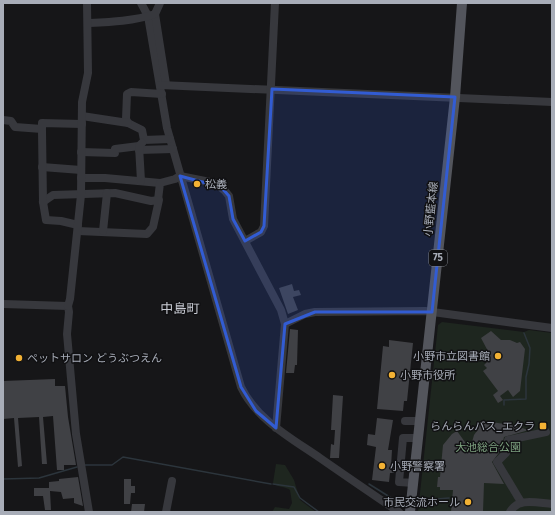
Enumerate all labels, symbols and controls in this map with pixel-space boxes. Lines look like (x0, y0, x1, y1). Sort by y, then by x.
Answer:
place label: 松義 (205, 178, 227, 191)
marker: 松義 (192, 179, 202, 189)
street label: 小野藍本線 (422, 181, 440, 237)
road number: 75 (429, 250, 447, 266)
district label: 中島町 (160, 301, 200, 316)
place label: 小野市立図書館 (413, 350, 490, 363)
marker: 小野市立図書館 (493, 351, 503, 361)
place label: ペットサロン どうぶつえん (27, 352, 162, 365)
marker: ペットサロン どうぶつえん (14, 353, 24, 363)
place label: 小野市役所 (400, 369, 456, 382)
marker: 小野市役所 (387, 370, 397, 380)
place label: らんらんバス_エクラ (430, 420, 535, 433)
marker: らんらんバス_エクラ (538, 421, 548, 431)
park label: 大池総合公園 (455, 441, 521, 454)
place label: 小野警察署 (390, 460, 445, 473)
marker: 小野警察署 (377, 461, 387, 471)
place label: 市民交流ホール (383, 496, 460, 509)
marker: 市民交流ホール (463, 497, 473, 507)

